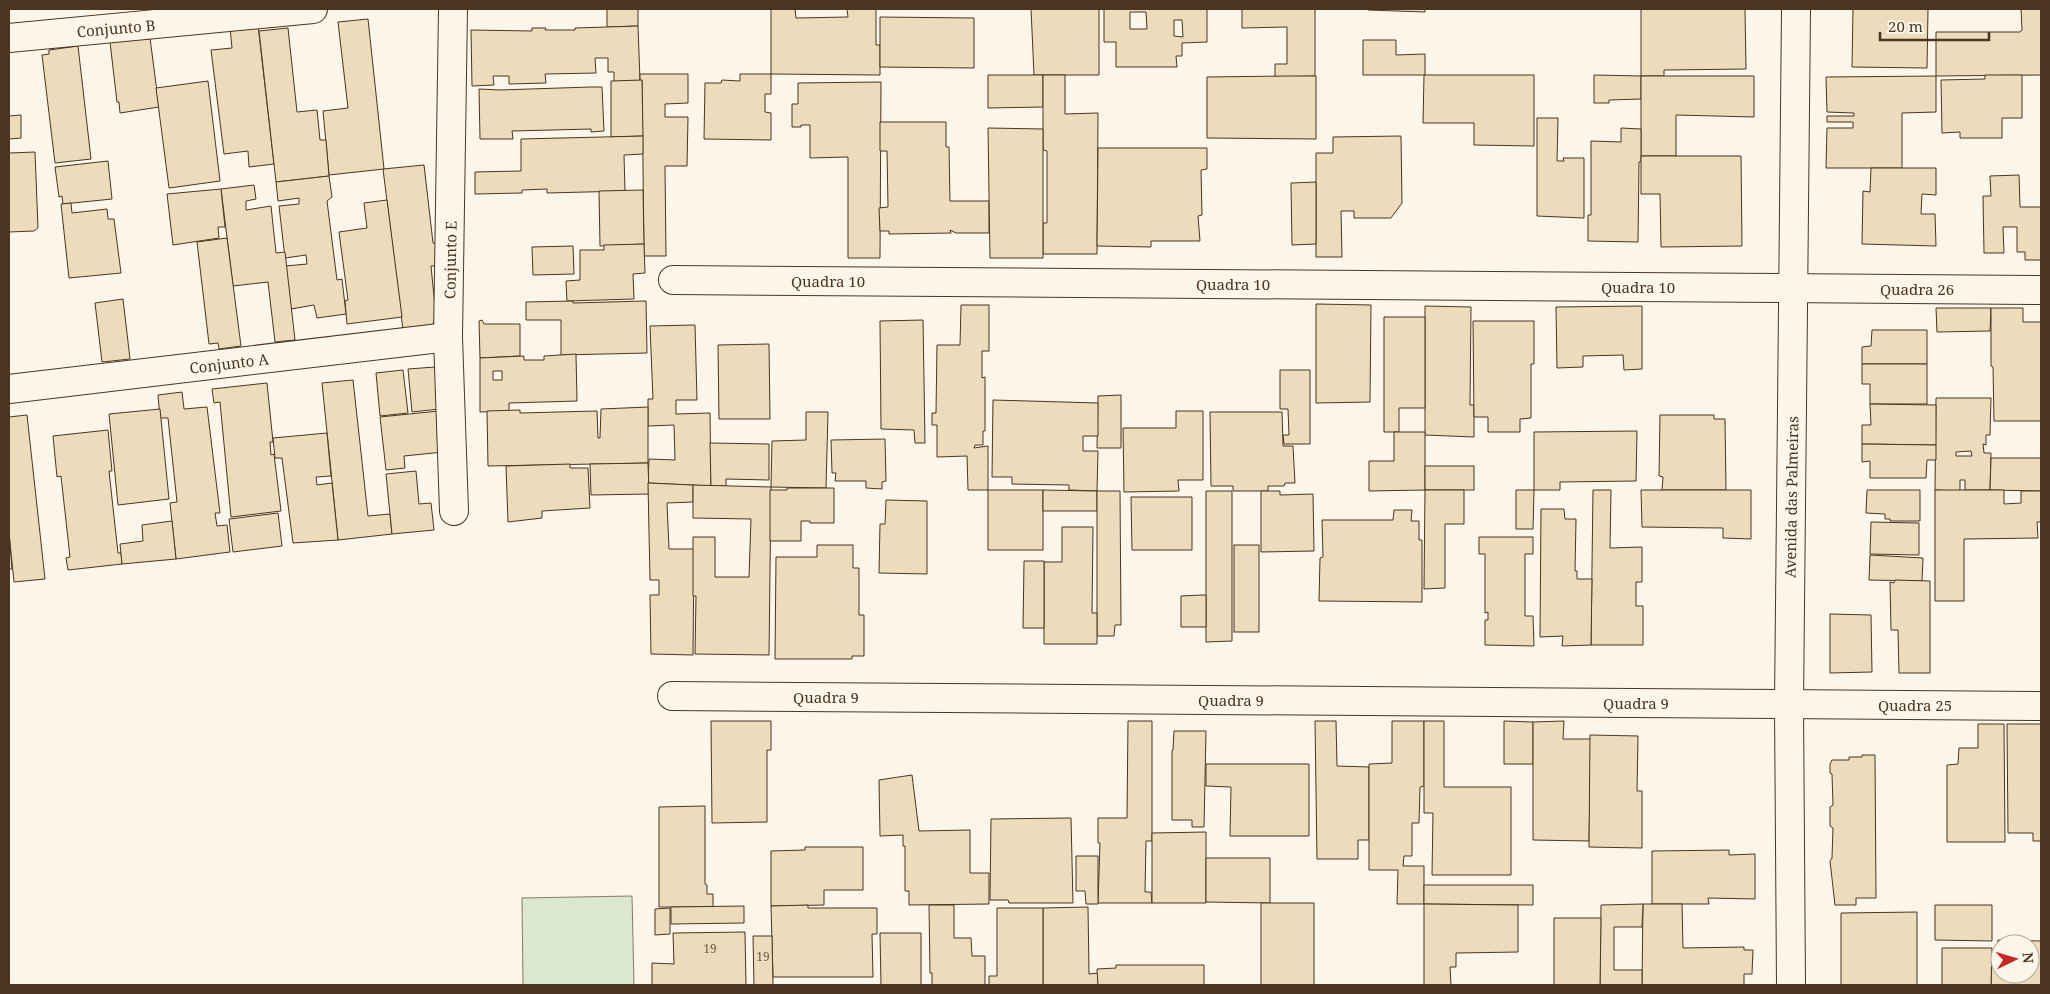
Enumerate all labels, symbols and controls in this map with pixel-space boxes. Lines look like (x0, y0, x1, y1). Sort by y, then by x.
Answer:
scale bar (1880, 10, 1989, 42)
street label: Conjunto B (76, 15, 156, 41)
text: 20 m (1888, 16, 1923, 36)
street label: Conjunto E (439, 221, 461, 299)
street label: Quadra 10 (791, 271, 865, 291)
street label: Quadra 10 (1196, 274, 1270, 294)
street label: Quadra 10 (1601, 277, 1675, 297)
street label: Quadra 26 (1880, 279, 1954, 299)
street label: Conjunto A (188, 348, 270, 378)
street label: Avenida das Palmeiras (1780, 416, 1802, 578)
street label: Quadra 9 (793, 687, 859, 707)
street label: Quadra 9 (1198, 690, 1264, 710)
street label: Quadra 9 (1603, 693, 1669, 713)
street label: Quadra 25 (1878, 695, 1952, 715)
north arrow (1990, 934, 2040, 984)
house number: 19 (703, 940, 717, 957)
house number: 19 (756, 948, 770, 965)
text: N (2019, 951, 2038, 964)

